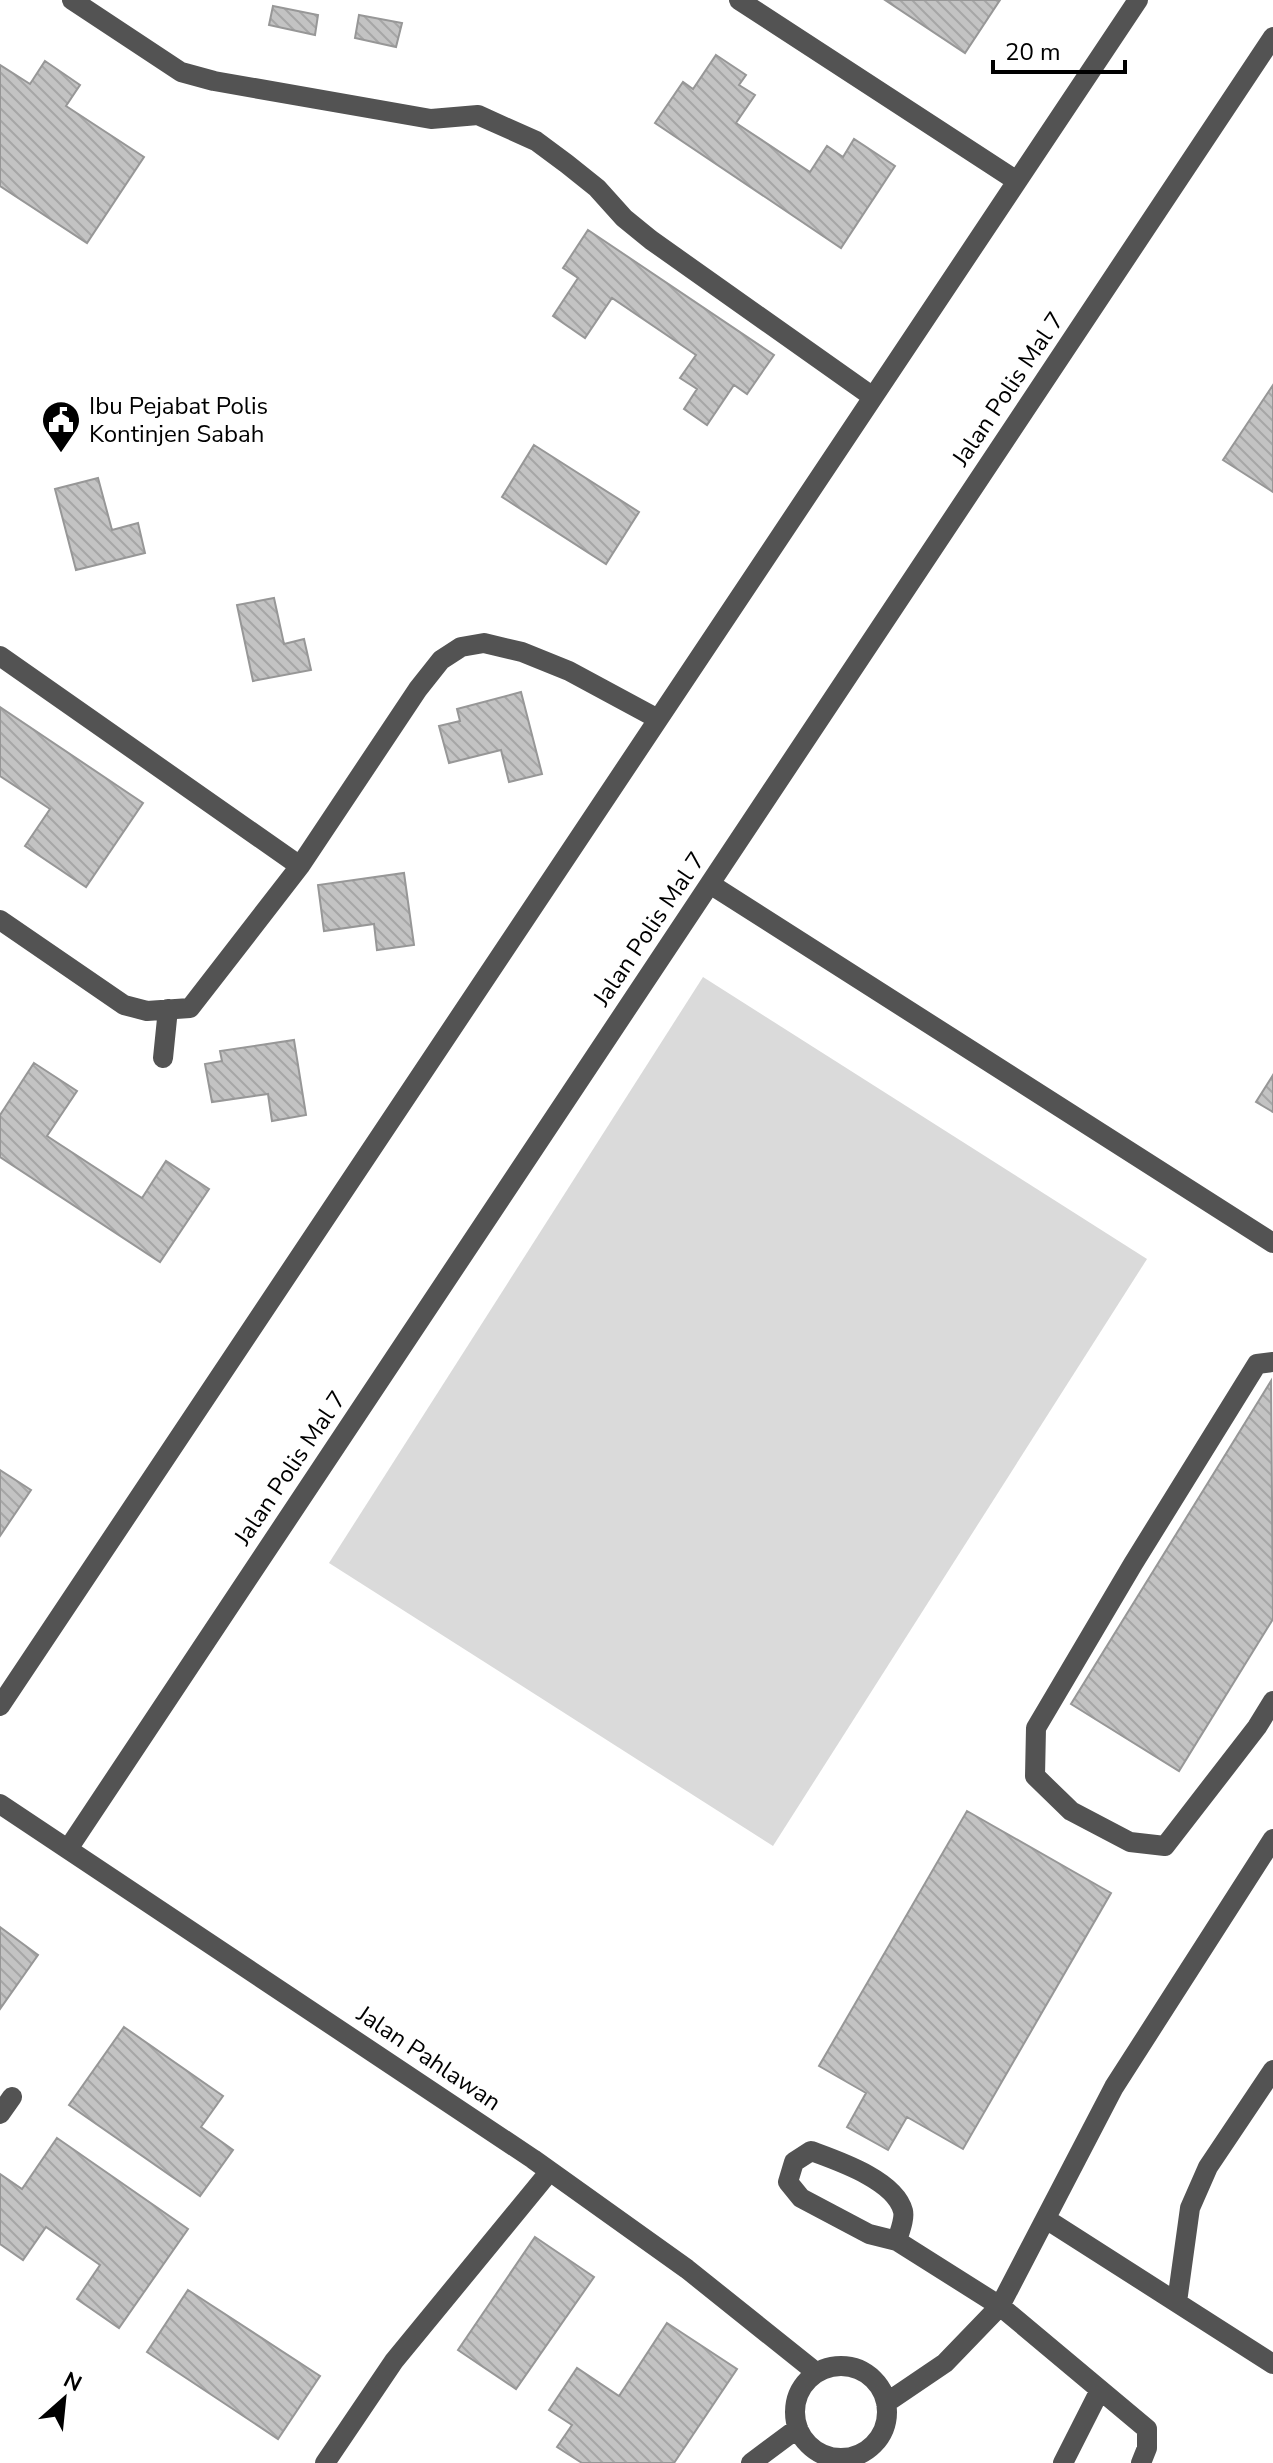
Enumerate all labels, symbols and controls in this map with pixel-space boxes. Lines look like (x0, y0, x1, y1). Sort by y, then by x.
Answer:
scale bar (993, 24, 1125, 74)
text: 20 m (1005, 36, 1061, 68)
street label: Jalan Polis Mal 7 (944, 306, 1071, 473)
place label: Ibu Pejabat Polis Kontinjen Sabah (89, 390, 268, 450)
public building icon: Ibu Pejabat Polis Kontinjen Sabah (40, 399, 82, 454)
street label: Jalan Polis Mal 7 (585, 846, 712, 1013)
street label: Jalan Polis Mal 7 (226, 1385, 353, 1552)
street label: Jalan Pahlawan (350, 1997, 507, 2118)
north arrow (24, 2359, 104, 2439)
text: N (58, 2365, 87, 2399)

